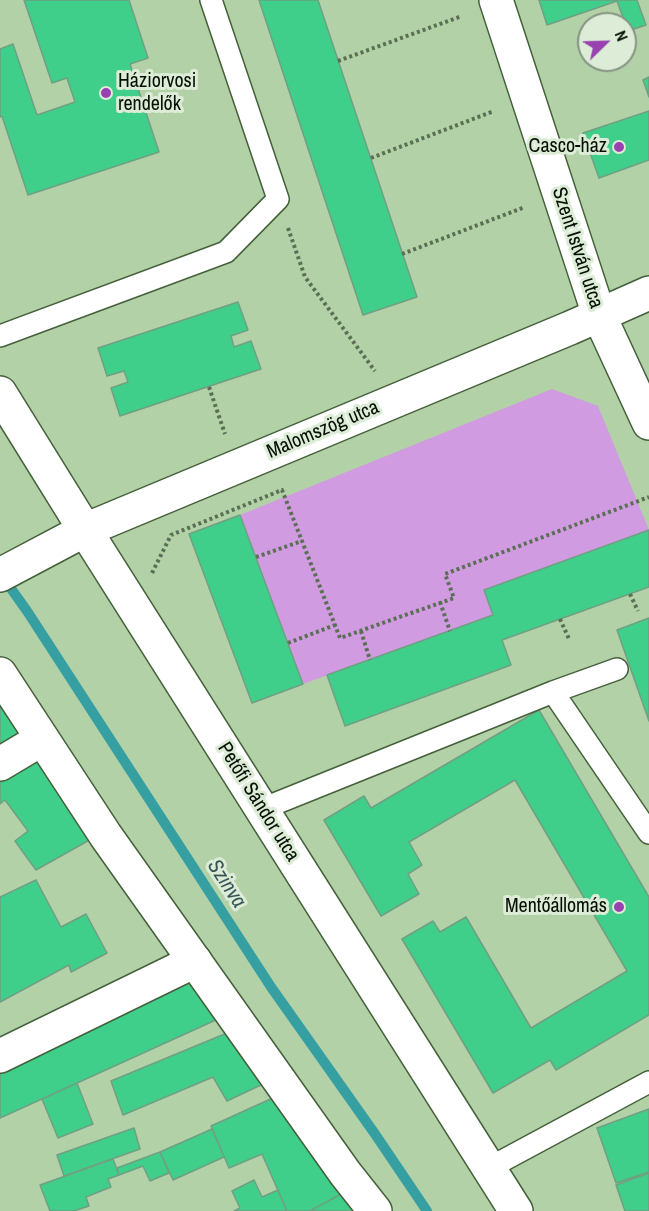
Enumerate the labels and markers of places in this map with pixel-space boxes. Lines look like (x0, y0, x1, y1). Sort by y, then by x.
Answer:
place label: Háziorvosi rendelők (118, 70, 196, 117)
marker: Háziorvosi rendelők (99, 86, 113, 100)
place label: Casco-ház (529, 135, 607, 159)
marker: Casco-ház (612, 140, 626, 154)
place label: Mentőállomás (505, 895, 607, 919)
marker: Mentőállomás (612, 900, 626, 914)

